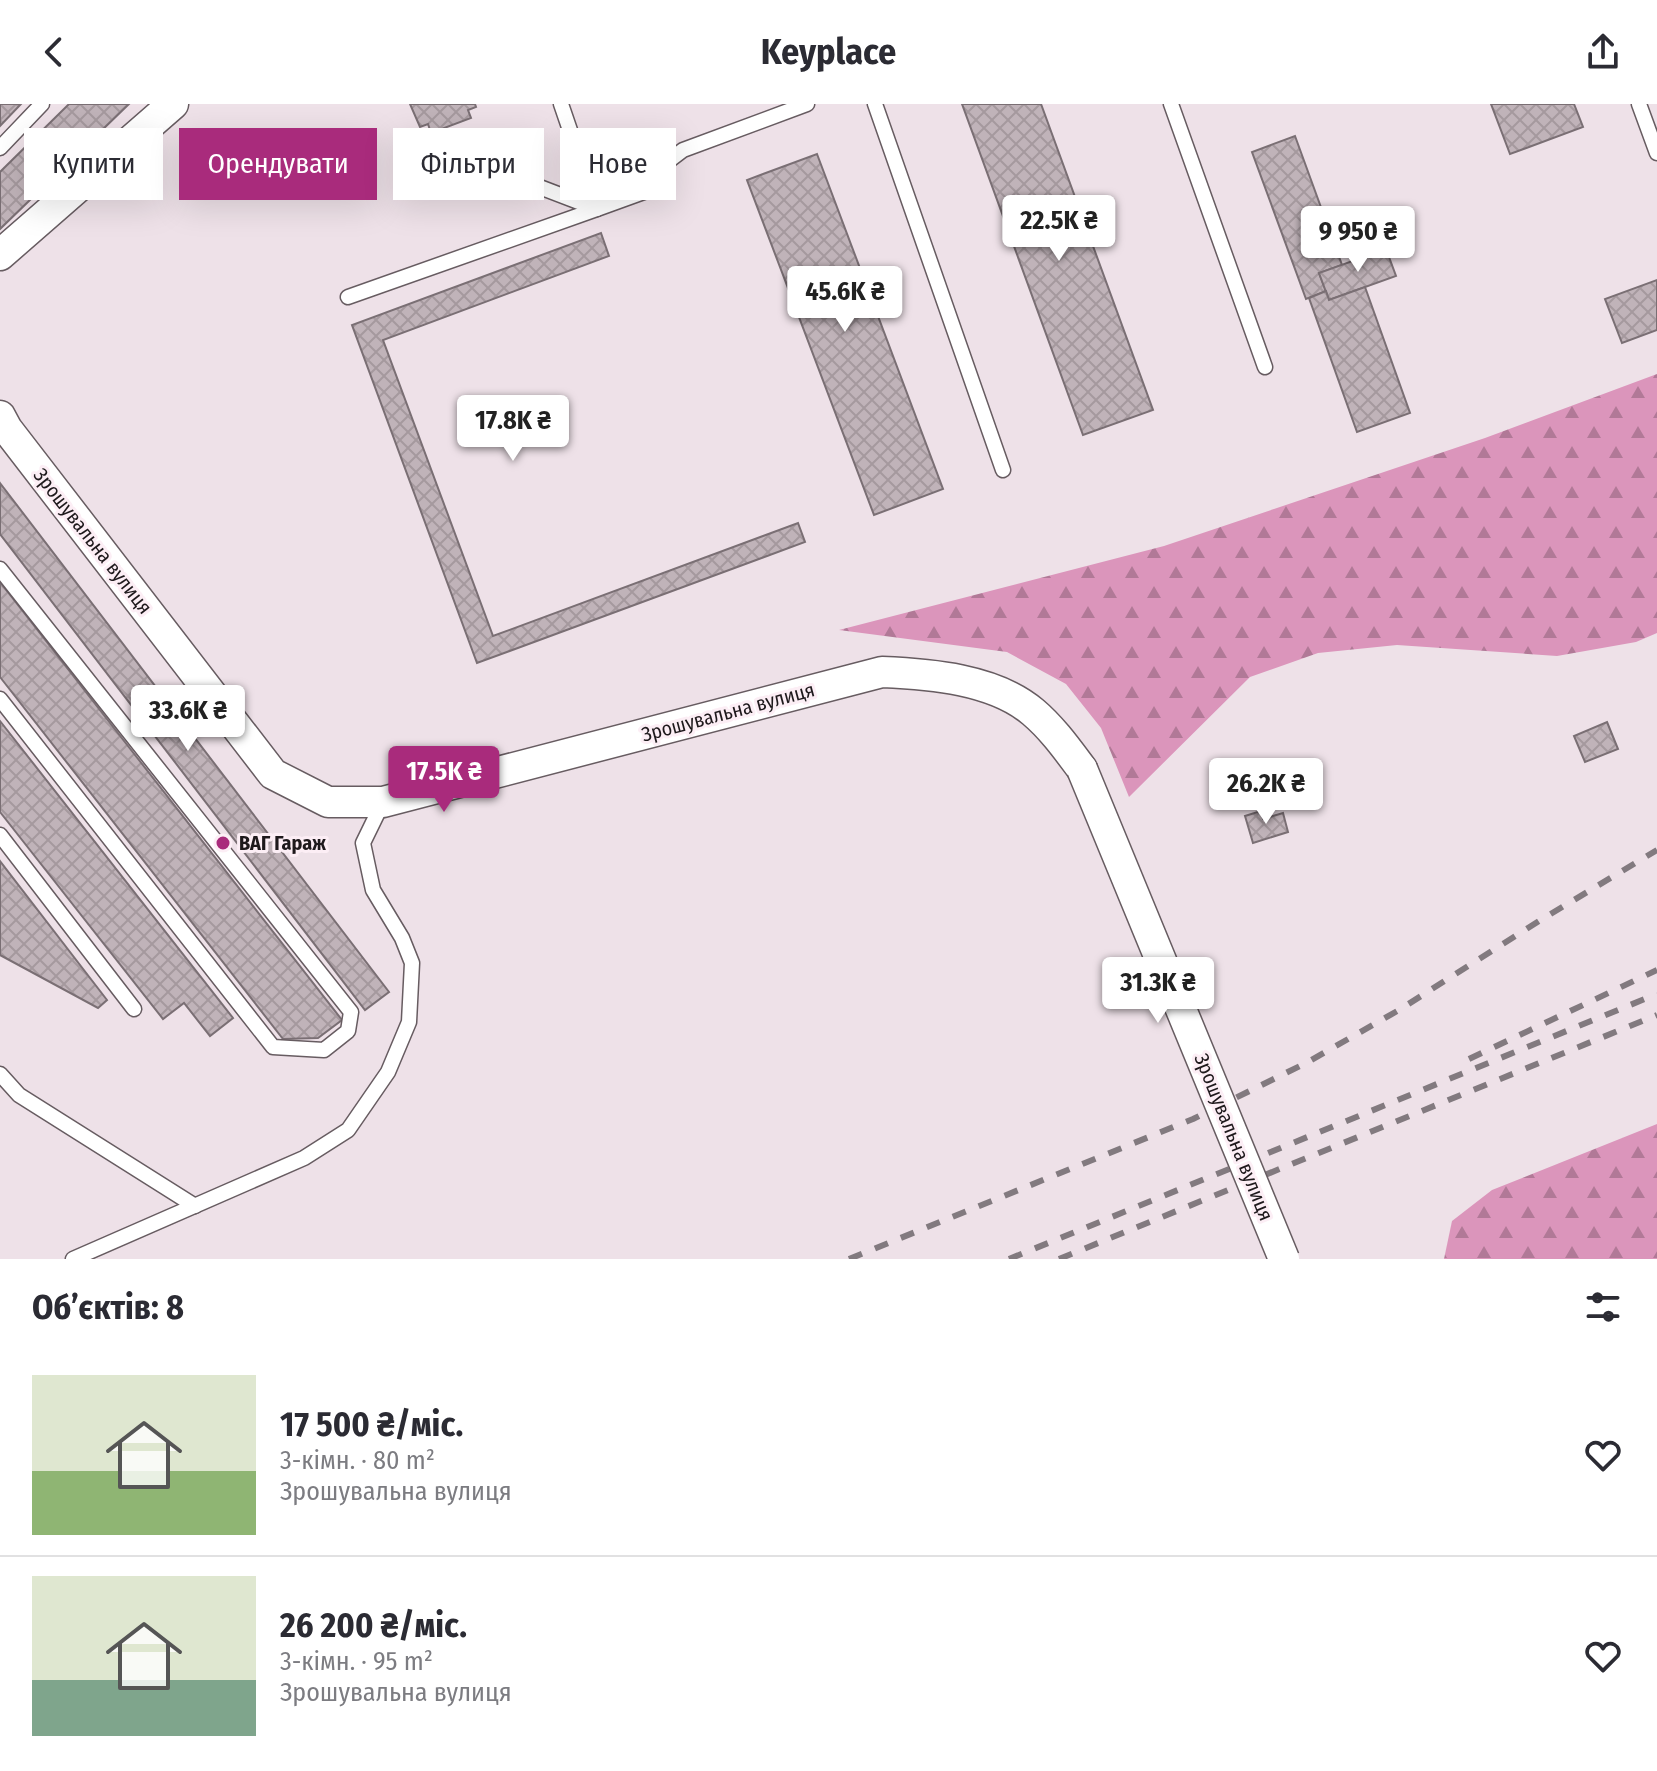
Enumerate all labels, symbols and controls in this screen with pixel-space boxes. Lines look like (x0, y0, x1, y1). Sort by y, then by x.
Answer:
icon: back (32, 30, 76, 74)
text: Keyplace (761, 30, 896, 74)
icon: share (1581, 30, 1625, 74)
chip: Купити (24, 128, 163, 200)
chip: Орендувати (179, 128, 377, 200)
chip: Фільтри (393, 128, 544, 200)
chip: Нове (560, 128, 676, 200)
pin: 22.5K ₴ (985, 195, 1133, 263)
text: 22.5K ₴ (1020, 205, 1098, 236)
pin: 9 950 ₴ (1284, 206, 1432, 274)
text: 9 950 ₴ (1319, 216, 1397, 247)
pin: 45.6K ₴ (771, 266, 919, 334)
text: 45.6K ₴ (805, 276, 885, 307)
pin: 17.8K ₴ (439, 395, 587, 463)
text: 17.8K ₴ (475, 405, 551, 436)
street label: Зрошувальна вулиця (29, 463, 157, 619)
street label: Зрошувальна вулиця (639, 677, 817, 747)
pin: 33.6K ₴ (114, 685, 262, 753)
text: 33.6K ₴ (149, 695, 227, 726)
pin: 17.5K ₴ (370, 746, 518, 814)
text: 17.5K ₴ (406, 756, 482, 787)
pin: 26.2K ₴ (1192, 758, 1340, 826)
text: 26.2K ₴ (1227, 768, 1305, 799)
place label: ВАГ Гараж (239, 831, 326, 855)
marker: ВАГ Гараж (214, 834, 232, 852)
pin: 31.3K ₴ (1084, 957, 1232, 1025)
text: 31.3K ₴ (1120, 967, 1196, 998)
street label: Зрошувальна вулиця (1189, 1050, 1279, 1224)
icon: filters (1581, 1285, 1625, 1329)
text: Об’єктів: 8 (32, 1287, 184, 1328)
text: 17 500 ₴/міс. (280, 1404, 463, 1445)
icon: home (96, 1407, 192, 1503)
icon: heart (1581, 1433, 1625, 1477)
text: 3-кімн. · 80 m² (280, 1445, 435, 1476)
text: Зрошувальна вулиця (280, 1476, 512, 1507)
text: 26 200 ₴/міс. (280, 1605, 467, 1646)
icon: home (96, 1608, 192, 1704)
icon: heart (1581, 1634, 1625, 1678)
text: 3-кімн. · 95 m² (280, 1646, 433, 1677)
text: Зрошувальна вулиця (280, 1677, 512, 1708)

